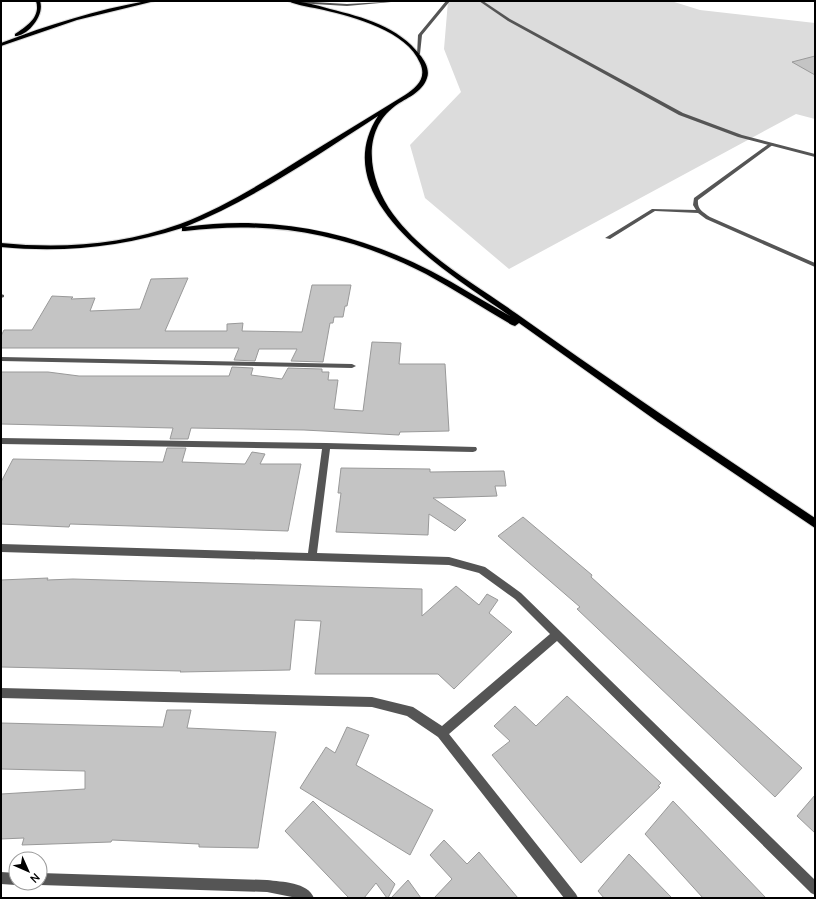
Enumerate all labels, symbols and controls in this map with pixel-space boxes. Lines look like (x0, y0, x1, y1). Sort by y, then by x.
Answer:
north arrow (8, 851, 48, 891)
text: N (27, 870, 44, 887)

